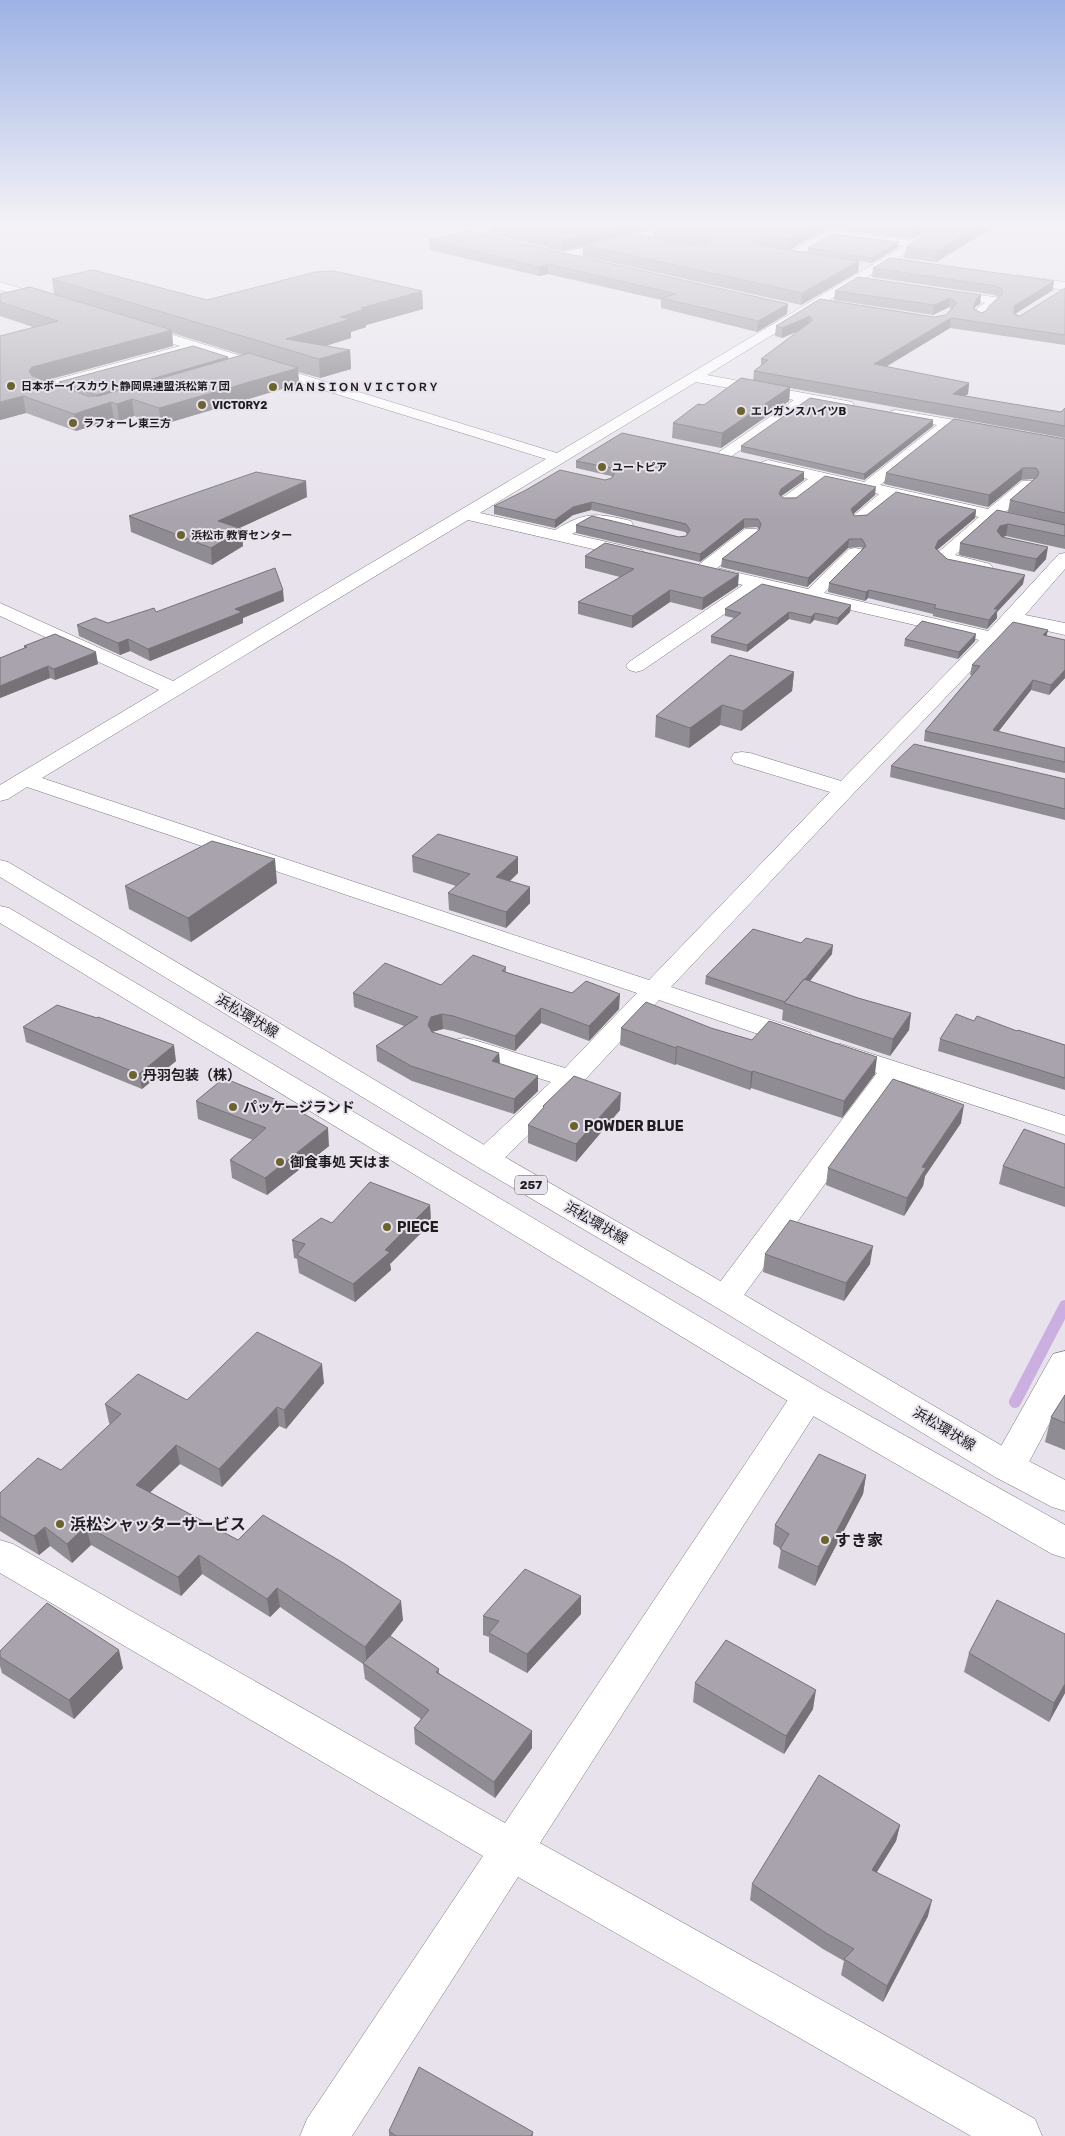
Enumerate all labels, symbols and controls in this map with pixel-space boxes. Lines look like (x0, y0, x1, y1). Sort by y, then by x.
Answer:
marker: 日本ボーイスカウト静岡県連盟浜松第７団 (5, 380, 17, 392)
place label: 日本ボーイスカウト静岡県連盟浜松第７団 (21, 380, 230, 393)
marker: ＭＡＮＳＩＯＮ ＶＩＣＴＯＲＹ (267, 381, 279, 393)
place label: ＭＡＮＳＩＯＮ ＶＩＣＴＯＲＹ (283, 381, 439, 394)
marker: VICTORY2 (196, 399, 208, 411)
place label: VICTORY2 (212, 399, 267, 412)
marker: エレガンスハイツB (735, 405, 747, 417)
place label: エレガンスハイツB (751, 405, 847, 418)
marker: ラフォーレ東三方 (67, 417, 79, 429)
place label: ラフォーレ東三方 (83, 417, 171, 430)
marker: ユートピア (596, 461, 608, 473)
place label: ユートピア (612, 461, 667, 474)
marker: 浜松市 教育センター (175, 529, 187, 541)
place label: 浜松市 教育センター (191, 529, 292, 542)
street label: 浜松環状線 (213, 991, 281, 1041)
place label: 丹羽包装（株） (143, 1067, 241, 1084)
marker: 丹羽包装（株） (127, 1069, 139, 1081)
place label: パッケージランド (243, 1099, 355, 1116)
marker: パッケージランド (227, 1101, 239, 1113)
place label: POWDER BLUE (584, 1118, 684, 1135)
marker: POWDER BLUE (568, 1120, 580, 1132)
place label: 御食事処 天はま (290, 1154, 391, 1171)
marker: 御食事処 天はま (274, 1156, 286, 1168)
road number: 257 (515, 1176, 547, 1194)
street label: 浜松環状線 (561, 1198, 631, 1248)
place label: PIECE (397, 1219, 439, 1236)
marker: PIECE (381, 1221, 393, 1233)
street label: 浜松環状線 (910, 1404, 978, 1454)
place label: 浜松シャッターサービス (70, 1515, 246, 1534)
marker: 浜松シャッターサービス (54, 1518, 66, 1530)
place label: すき家 (835, 1531, 883, 1550)
marker: すき家 (819, 1534, 831, 1546)

